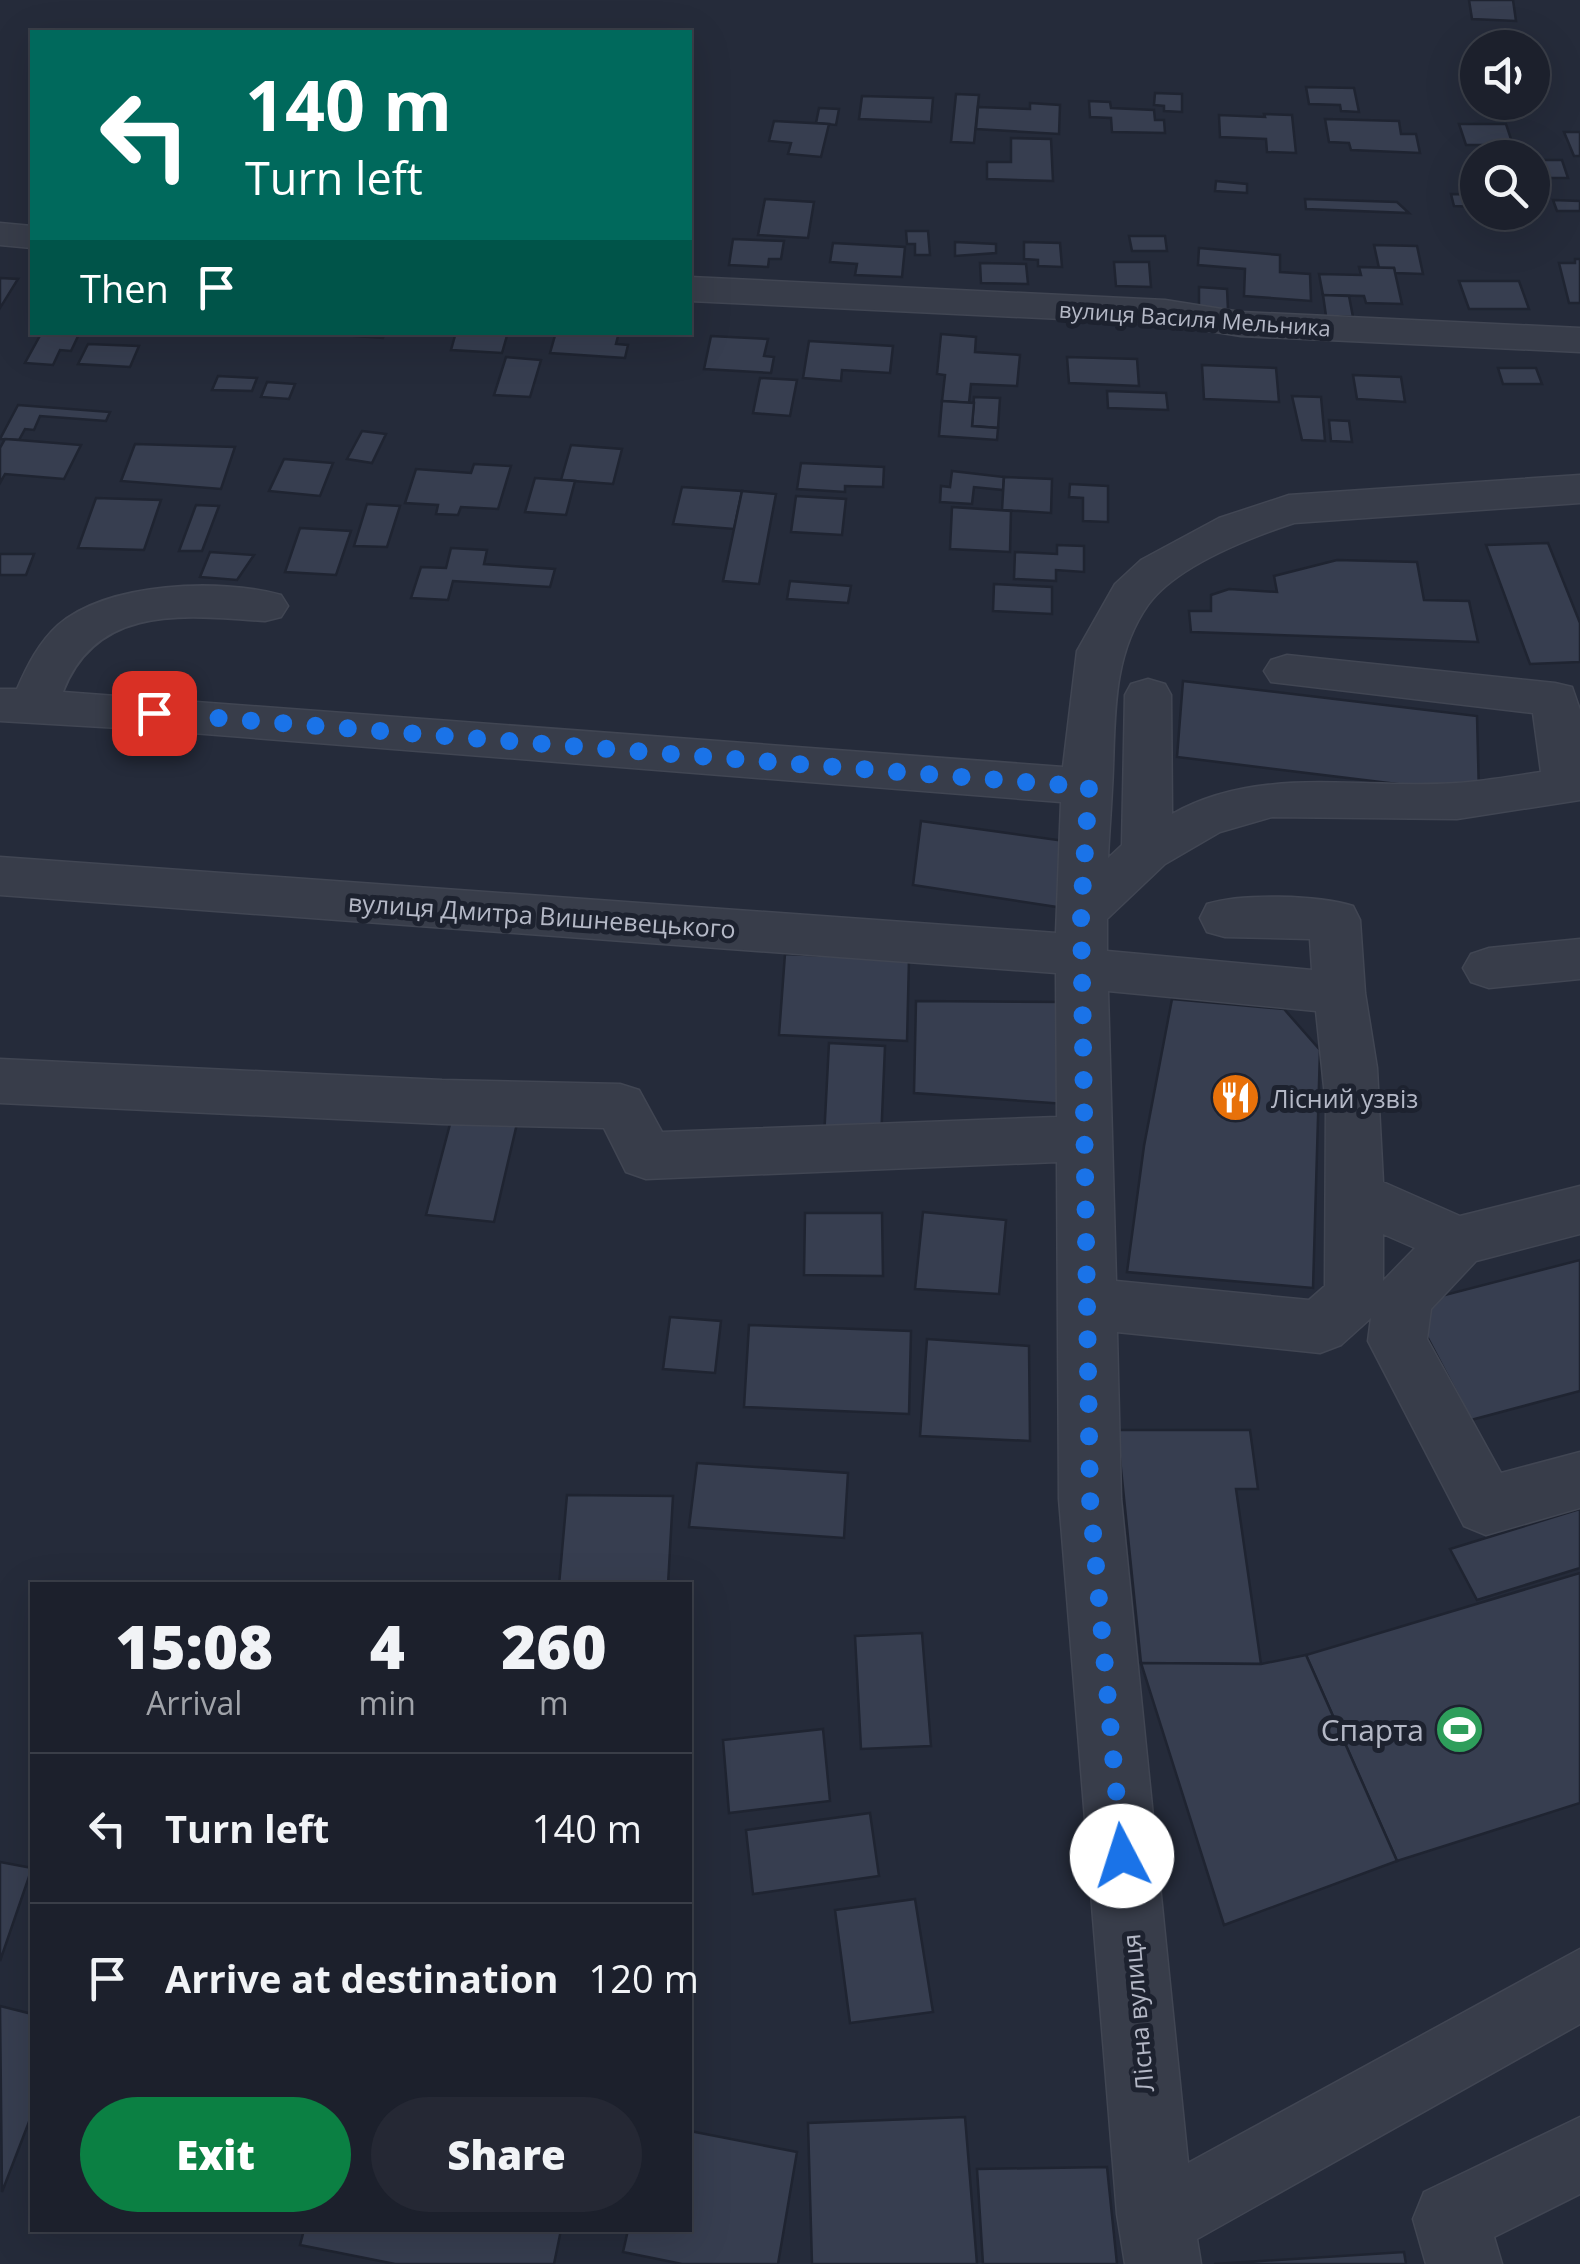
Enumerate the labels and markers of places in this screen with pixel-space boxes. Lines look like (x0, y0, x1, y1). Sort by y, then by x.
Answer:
pin (112, 671, 197, 756)
restaurant icon: Лісний узвіз (1210, 1072, 1262, 1124)
place label: Лісний узвіз (1271, 1081, 1418, 1115)
sports icon: Спарта (1433, 1703, 1485, 1755)
place label: Спарта (1321, 1709, 1424, 1750)

